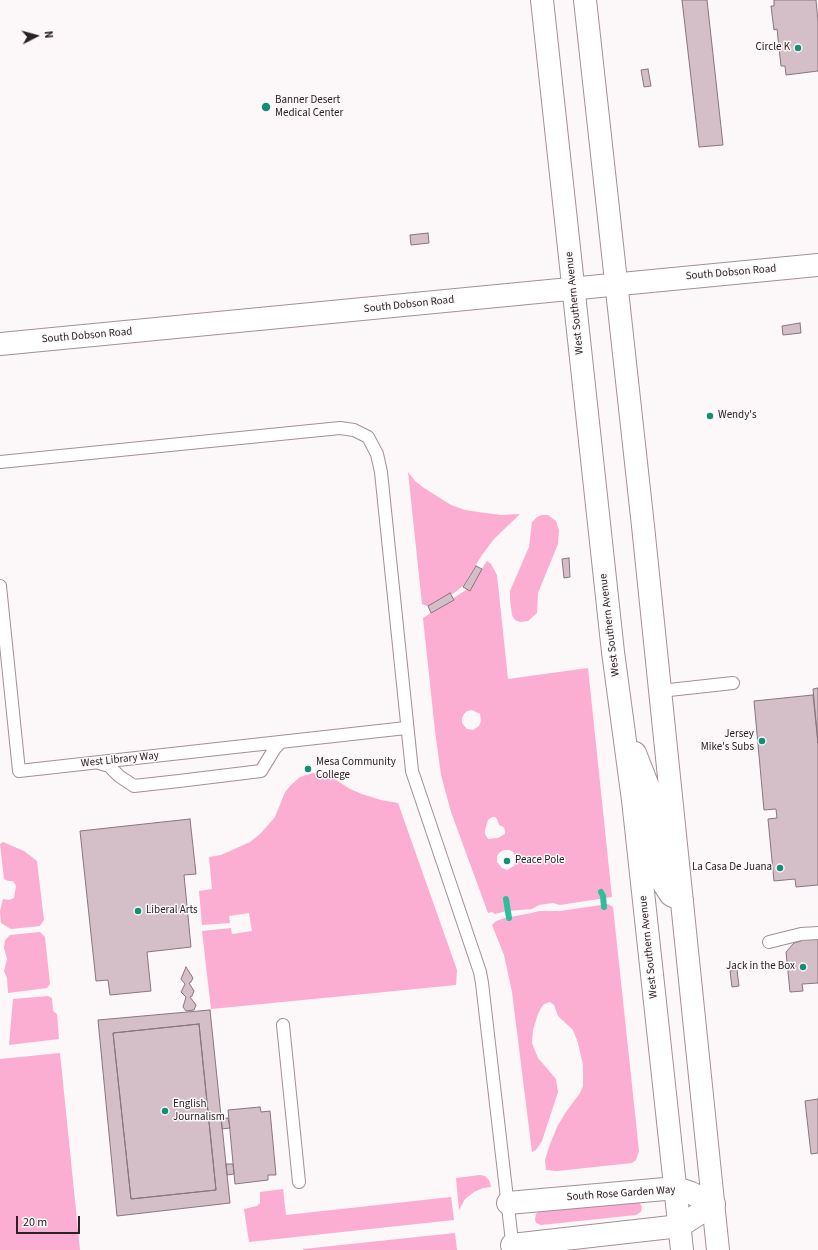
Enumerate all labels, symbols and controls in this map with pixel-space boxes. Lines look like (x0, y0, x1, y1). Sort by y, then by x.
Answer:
north arrow (16, 16, 56, 56)
text: N (41, 30, 56, 39)
place label: Circle K (755, 41, 790, 55)
marker: Circle K (793, 43, 803, 53)
place label: Banner Desert Medical Center (275, 94, 343, 120)
marker: Banner Desert Medical Center (260, 101, 272, 113)
street label: West Southern Avenue (563, 251, 587, 355)
street label: South Dobson Road (685, 262, 777, 284)
street label: South Dobson Road (363, 294, 455, 316)
street label: South Dobson Road (41, 325, 133, 347)
place label: Wendy's (718, 409, 756, 423)
marker: Wendy's (705, 411, 715, 421)
street label: West Southern Avenue (597, 573, 623, 677)
place label: Jersey Mike's Subs (701, 728, 754, 754)
marker: Jersey Mike's Subs (757, 736, 767, 746)
street label: West Library Way (80, 749, 160, 771)
place label: Mesa Community College (316, 756, 396, 782)
marker: Mesa Community College (303, 764, 313, 774)
place label: Peace Pole (515, 854, 564, 868)
marker: Peace Pole (502, 856, 512, 866)
place label: La Casa De Juana (692, 861, 772, 875)
marker: La Casa De Juana (775, 863, 785, 873)
street label: West Southern Avenue (637, 895, 661, 999)
place label: Liberal Arts (146, 904, 198, 918)
marker: Liberal Arts (133, 906, 143, 916)
place label: Jack in the Box (726, 960, 795, 974)
marker: Jack in the Box (798, 962, 808, 972)
place label: English Journalism (173, 1098, 225, 1124)
marker: English Journalism (160, 1106, 170, 1116)
street label: South Rose Garden Way (566, 1184, 676, 1204)
scale bar (18, 1208, 82, 1234)
text: 20 m (23, 1214, 47, 1231)

